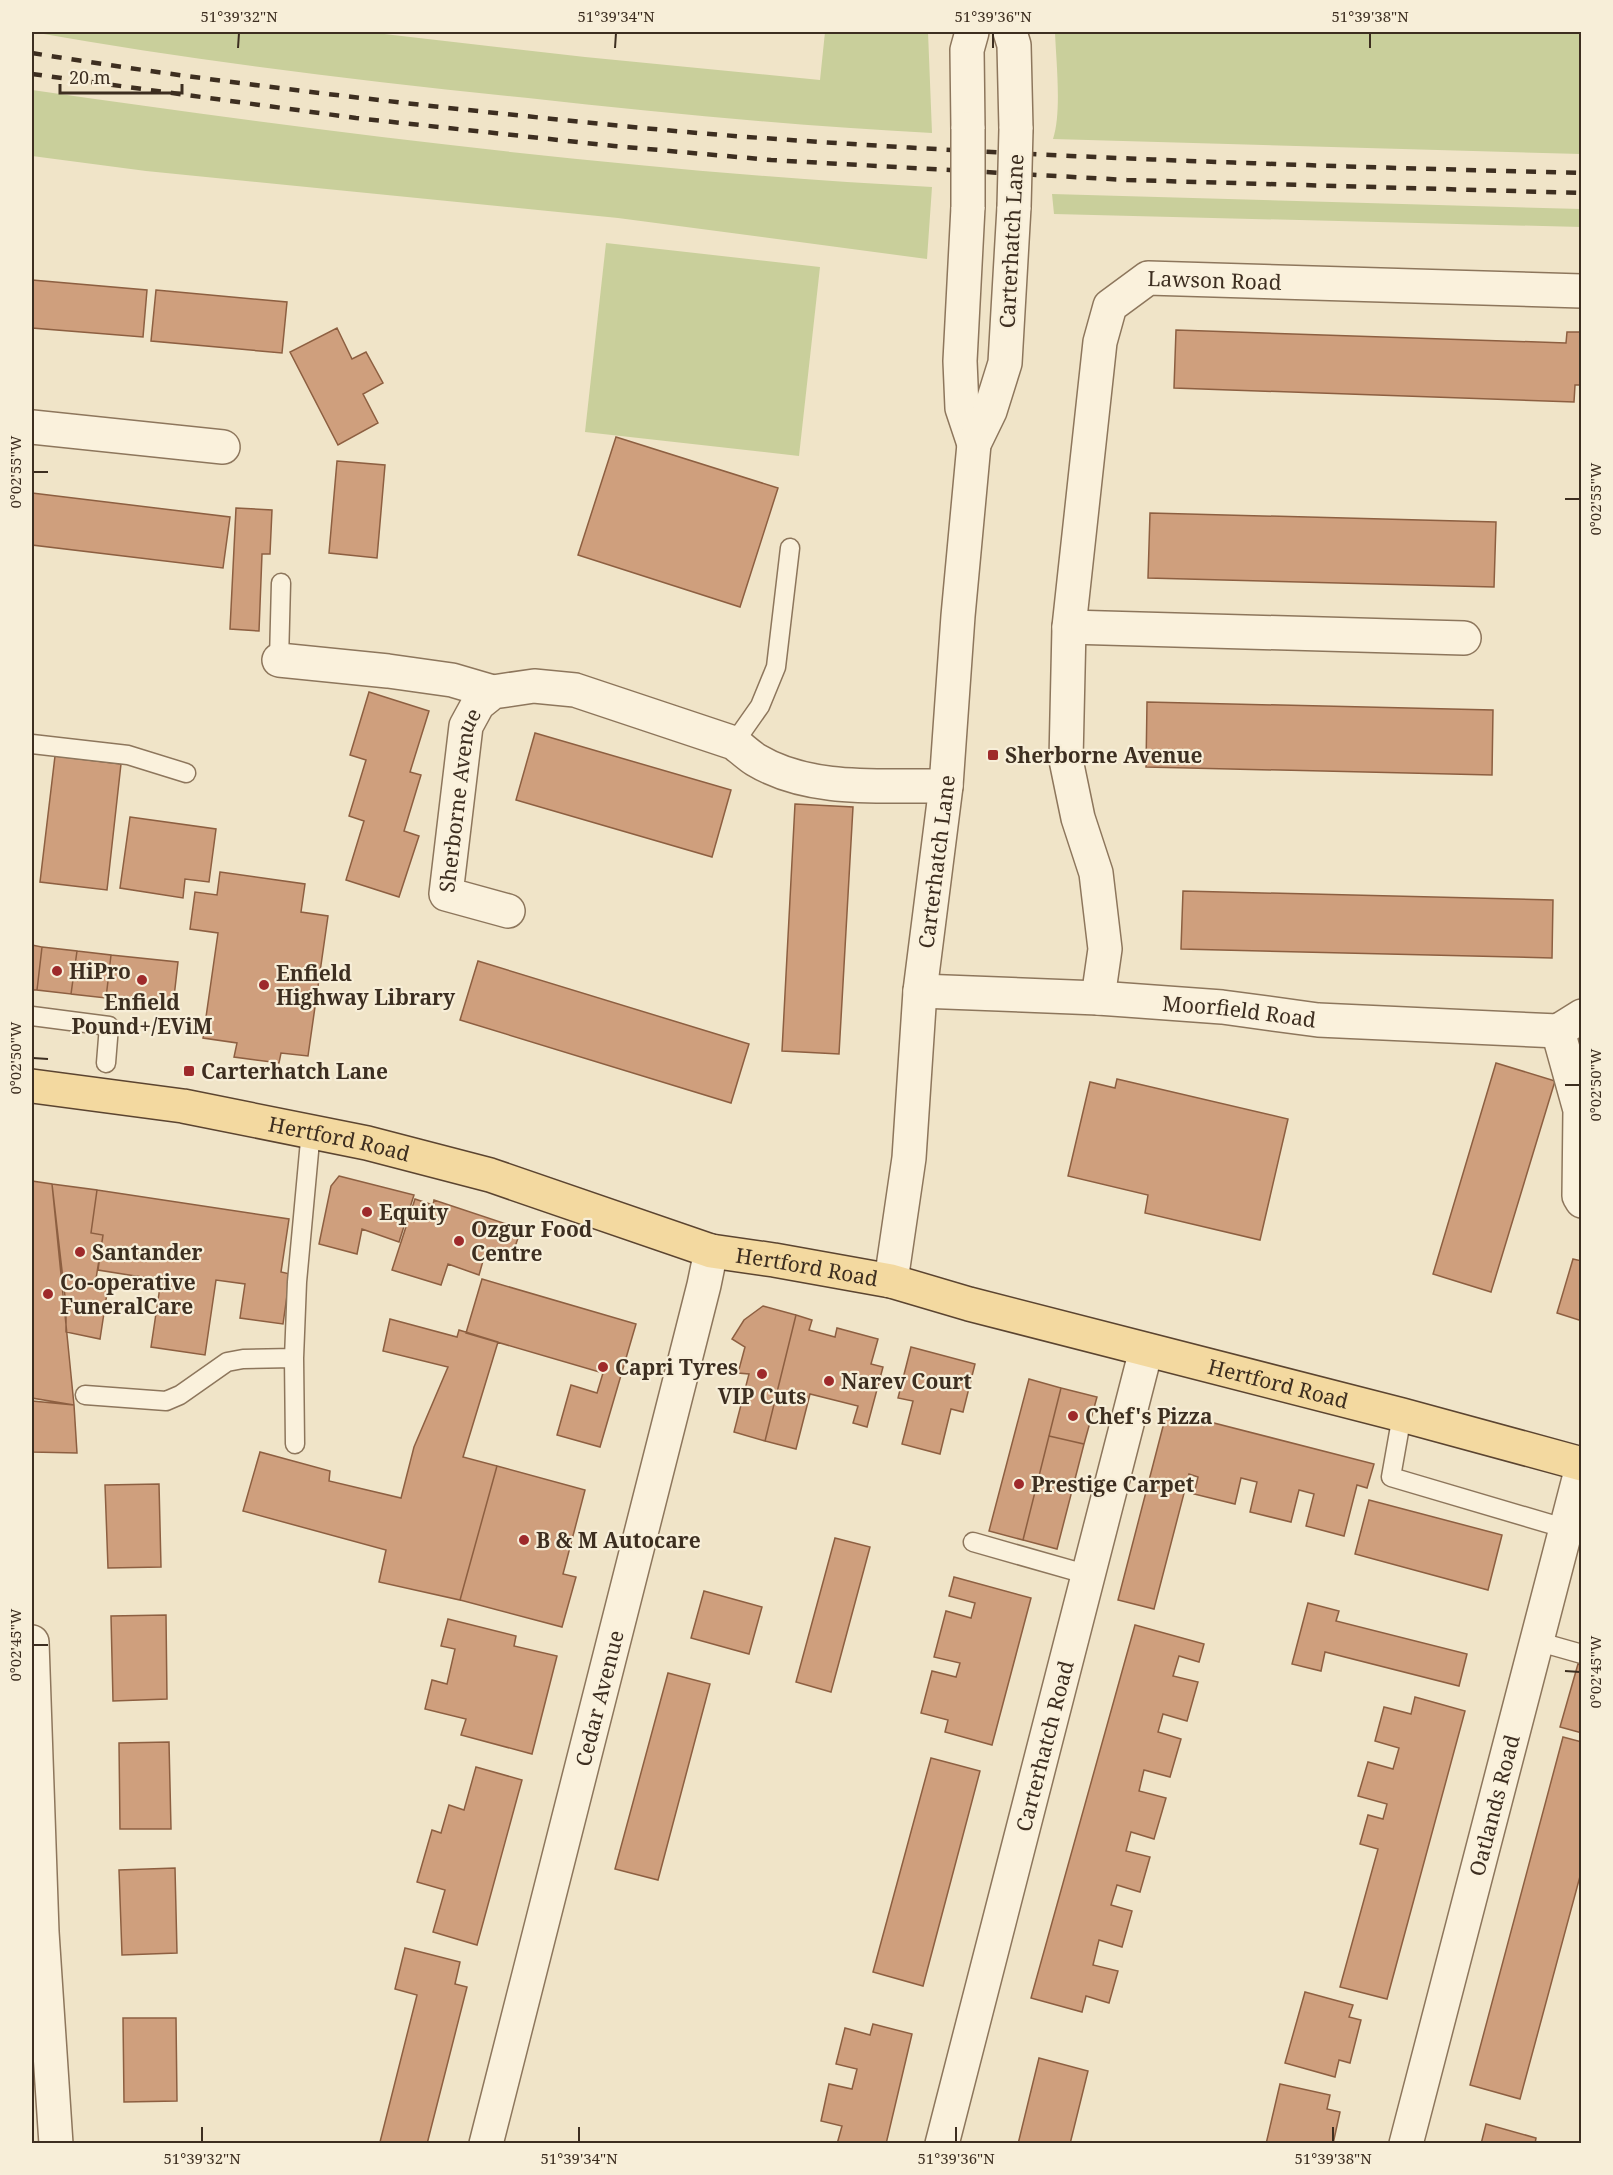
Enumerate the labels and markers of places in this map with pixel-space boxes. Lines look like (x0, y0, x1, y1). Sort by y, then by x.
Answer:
place label: Sherborne Avenue (1005, 741, 1202, 769)
marker: Sherborne Avenue (986, 748, 1000, 762)
place label: HiPro (69, 957, 131, 985)
place label: Enfield Highway Library (276, 959, 456, 1011)
marker: HiPro (50, 964, 64, 978)
marker: Enfield Pound+/EViM (135, 973, 149, 987)
marker: Enfield Highway Library (257, 978, 271, 992)
place label: Enfield Pound+/EViM (71, 988, 213, 1040)
place label: Carterhatch Lane (201, 1057, 388, 1085)
marker: Carterhatch Lane (182, 1064, 196, 1078)
place label: Equity (379, 1198, 449, 1226)
marker: Equity (360, 1205, 374, 1219)
place label: Ozgur Food Centre (471, 1215, 593, 1267)
marker: Ozgur Food Centre (452, 1234, 466, 1248)
place label: Santander (92, 1238, 203, 1266)
marker: Santander (73, 1245, 87, 1259)
place label: Co-operative FuneralCare (60, 1268, 196, 1320)
marker: Co-operative FuneralCare (41, 1287, 55, 1301)
place label: Capri Tyres (615, 1353, 738, 1381)
marker: Capri Tyres (596, 1360, 610, 1374)
marker: VIP Cuts (755, 1367, 769, 1381)
place label: Narev Court (841, 1367, 972, 1395)
marker: Narev Court (822, 1374, 836, 1388)
place label: VIP Cuts (718, 1382, 806, 1410)
place label: Chef's Pizza (1085, 1402, 1213, 1430)
marker: Chef's Pizza (1066, 1409, 1080, 1423)
place label: Prestige Carpet (1031, 1470, 1195, 1498)
marker: Prestige Carpet (1012, 1477, 1026, 1491)
place label: B & M Autocare (536, 1526, 701, 1554)
marker: B & M Autocare (517, 1533, 531, 1547)

